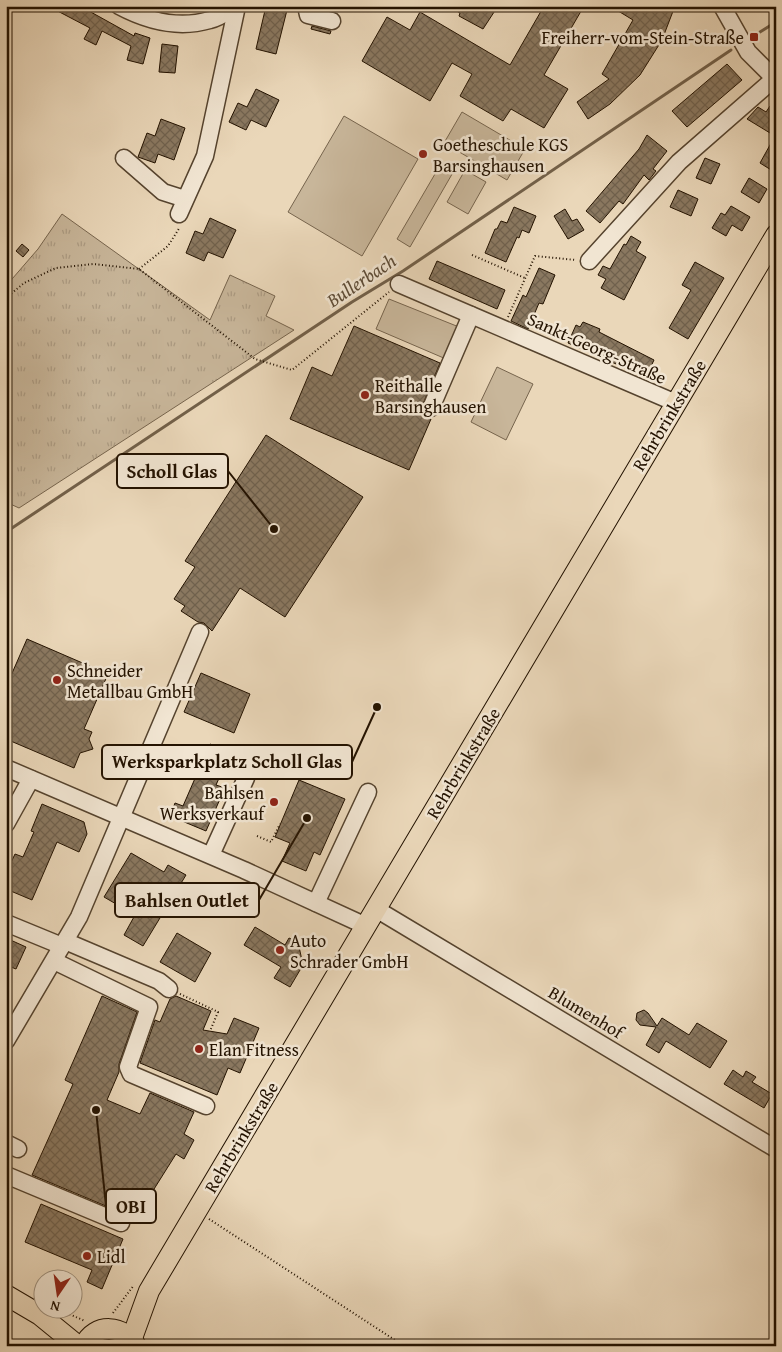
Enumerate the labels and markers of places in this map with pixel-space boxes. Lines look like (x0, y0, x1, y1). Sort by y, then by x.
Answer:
place label: Freiherr-vom-Stein-Straße (542, 24, 744, 51)
marker: Freiherr-vom-Stein-Straße (748, 31, 760, 43)
place label: Goetheschule KGS Barsinghausen (433, 131, 569, 179)
marker: Goetheschule KGS Barsinghausen (417, 148, 429, 160)
place label: Reithalle Barsinghausen (375, 372, 486, 420)
marker: Reithalle Barsinghausen (359, 389, 371, 401)
callout: Scholl Glas (117, 454, 228, 488)
place label: Schneider Metallbau GmbH (67, 657, 193, 705)
marker: Schneider Metallbau GmbH (51, 674, 63, 686)
callout: Werksparkplatz Scholl Glas (102, 745, 352, 779)
place label: Bahlsen Werksverkauf (160, 779, 266, 827)
marker: Bahlsen Werksverkauf (268, 796, 280, 808)
callout: Bahlsen Outlet (115, 883, 259, 917)
place label: Auto Schrader GmbH (290, 927, 408, 975)
marker: Auto Schrader GmbH (274, 944, 286, 956)
place label: Elan Fitness (209, 1036, 299, 1063)
marker: Elan Fitness (193, 1043, 205, 1055)
callout: OBI (106, 1189, 156, 1223)
place label: Lidl (97, 1243, 126, 1270)
marker: Lidl (81, 1250, 93, 1262)

